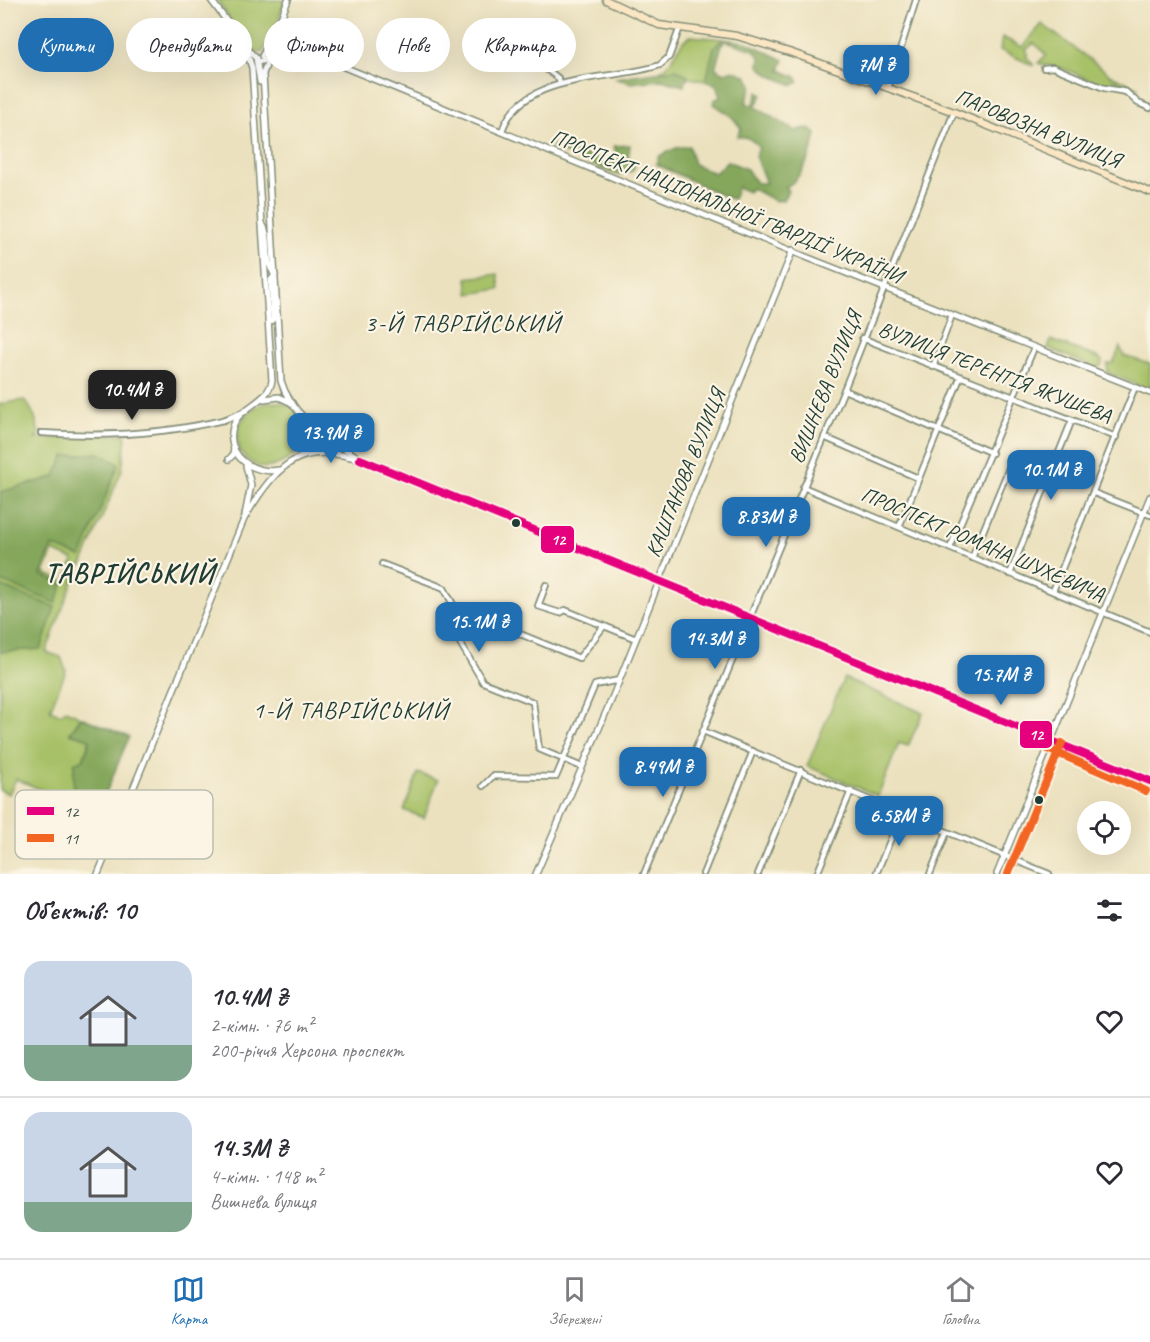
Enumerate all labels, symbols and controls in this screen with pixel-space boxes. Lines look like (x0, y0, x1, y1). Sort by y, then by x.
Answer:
chip: Купити (18, 18, 114, 72)
chip: Орендувати (126, 18, 252, 72)
chip: Фільтри (264, 18, 364, 72)
chip: Нове (376, 18, 450, 72)
chip: Квартира (462, 18, 576, 72)
pin: 7M ₴ (840, 45, 912, 96)
text: 7M ₴ (857, 52, 895, 77)
street label: ПАРОВОЗНА ВУЛИЦЯ (951, 83, 1128, 174)
street label: ПРОСПЕКТ НАЦІОНАЛЬНОЇ ГВАРДІЇ УКРАЇНИ (547, 123, 910, 290)
street label: ВИШНЕВА ВУЛИЦЯ (783, 305, 868, 467)
district label: 3-Й ТАВРІЙСЬКИЙ (365, 308, 564, 338)
street label: ВУЛИЦЯ ТЕРЕНТІЯ ЯКУШЕВА (875, 316, 1116, 429)
pin: 10.4M ₴ (77, 370, 187, 421)
text: 10.4M ₴ (102, 377, 162, 402)
street label: КАШТАНОВА ВУЛИЦЯ (639, 382, 732, 561)
pin: 13.9M ₴ (276, 413, 386, 464)
text: 13.9M ₴ (301, 420, 361, 445)
pin: 10.1M ₴ (996, 450, 1106, 501)
text: 10.1M ₴ (1021, 457, 1081, 482)
street label: ПРОСПЕКТ РОМАНА ШУХЕВИЧА (857, 481, 1109, 607)
pin: 8.83M ₴ (711, 497, 821, 548)
text: 8.83M ₴ (736, 504, 796, 529)
unlabelled marker (510, 517, 522, 529)
line badge: 12 (540, 525, 575, 554)
text: 12 (551, 530, 567, 550)
district label: ТАВРІЙСЬКИЙ (45, 556, 218, 590)
pin: 15.1M ₴ (424, 602, 534, 653)
text: 15.1M ₴ (449, 609, 509, 634)
pin: 14.3M ₴ (660, 619, 770, 670)
text: 14.3M ₴ (685, 626, 745, 651)
pin: 15.7M ₴ (946, 655, 1056, 706)
text: 15.7M ₴ (971, 662, 1031, 687)
district label: 1-Й ТАВРІЙСЬКИЙ (253, 695, 452, 725)
line badge: 12 (1019, 720, 1053, 749)
text: 12 (1029, 725, 1045, 745)
pin: 8.49M ₴ (608, 747, 718, 798)
text: 8.49M ₴ (633, 754, 693, 779)
legend (15, 790, 213, 859)
unlabelled marker (1033, 794, 1045, 806)
pin: 6.58M ₴ (844, 796, 954, 847)
map controls (1077, 801, 1131, 855)
button: locate (1077, 801, 1131, 855)
text: 12 (64, 802, 80, 822)
text: 6.58M ₴ (869, 803, 929, 828)
text: 11 (64, 829, 79, 849)
text: Об’єктів: 10 (24, 894, 136, 927)
icon: filters (1093, 894, 1126, 927)
text: 10.4M ₴ (210, 980, 287, 1013)
icon: home (72, 985, 144, 1057)
icon: heart (1093, 1005, 1126, 1038)
text: 2-кімн. · 76 m² (210, 1013, 313, 1038)
text: 200-річчя Херсона проспект (210, 1038, 404, 1063)
text: 14.3M ₴ (210, 1131, 287, 1164)
icon: home (72, 1136, 144, 1208)
icon: heart (1093, 1156, 1126, 1189)
text: 4-кімн. · 148 m² (210, 1164, 322, 1189)
text: Вишнева вулиця (210, 1189, 315, 1214)
tab: Карта (171, 1273, 207, 1329)
tab: Збережені (549, 1273, 601, 1329)
tab: Головна (942, 1273, 979, 1329)

